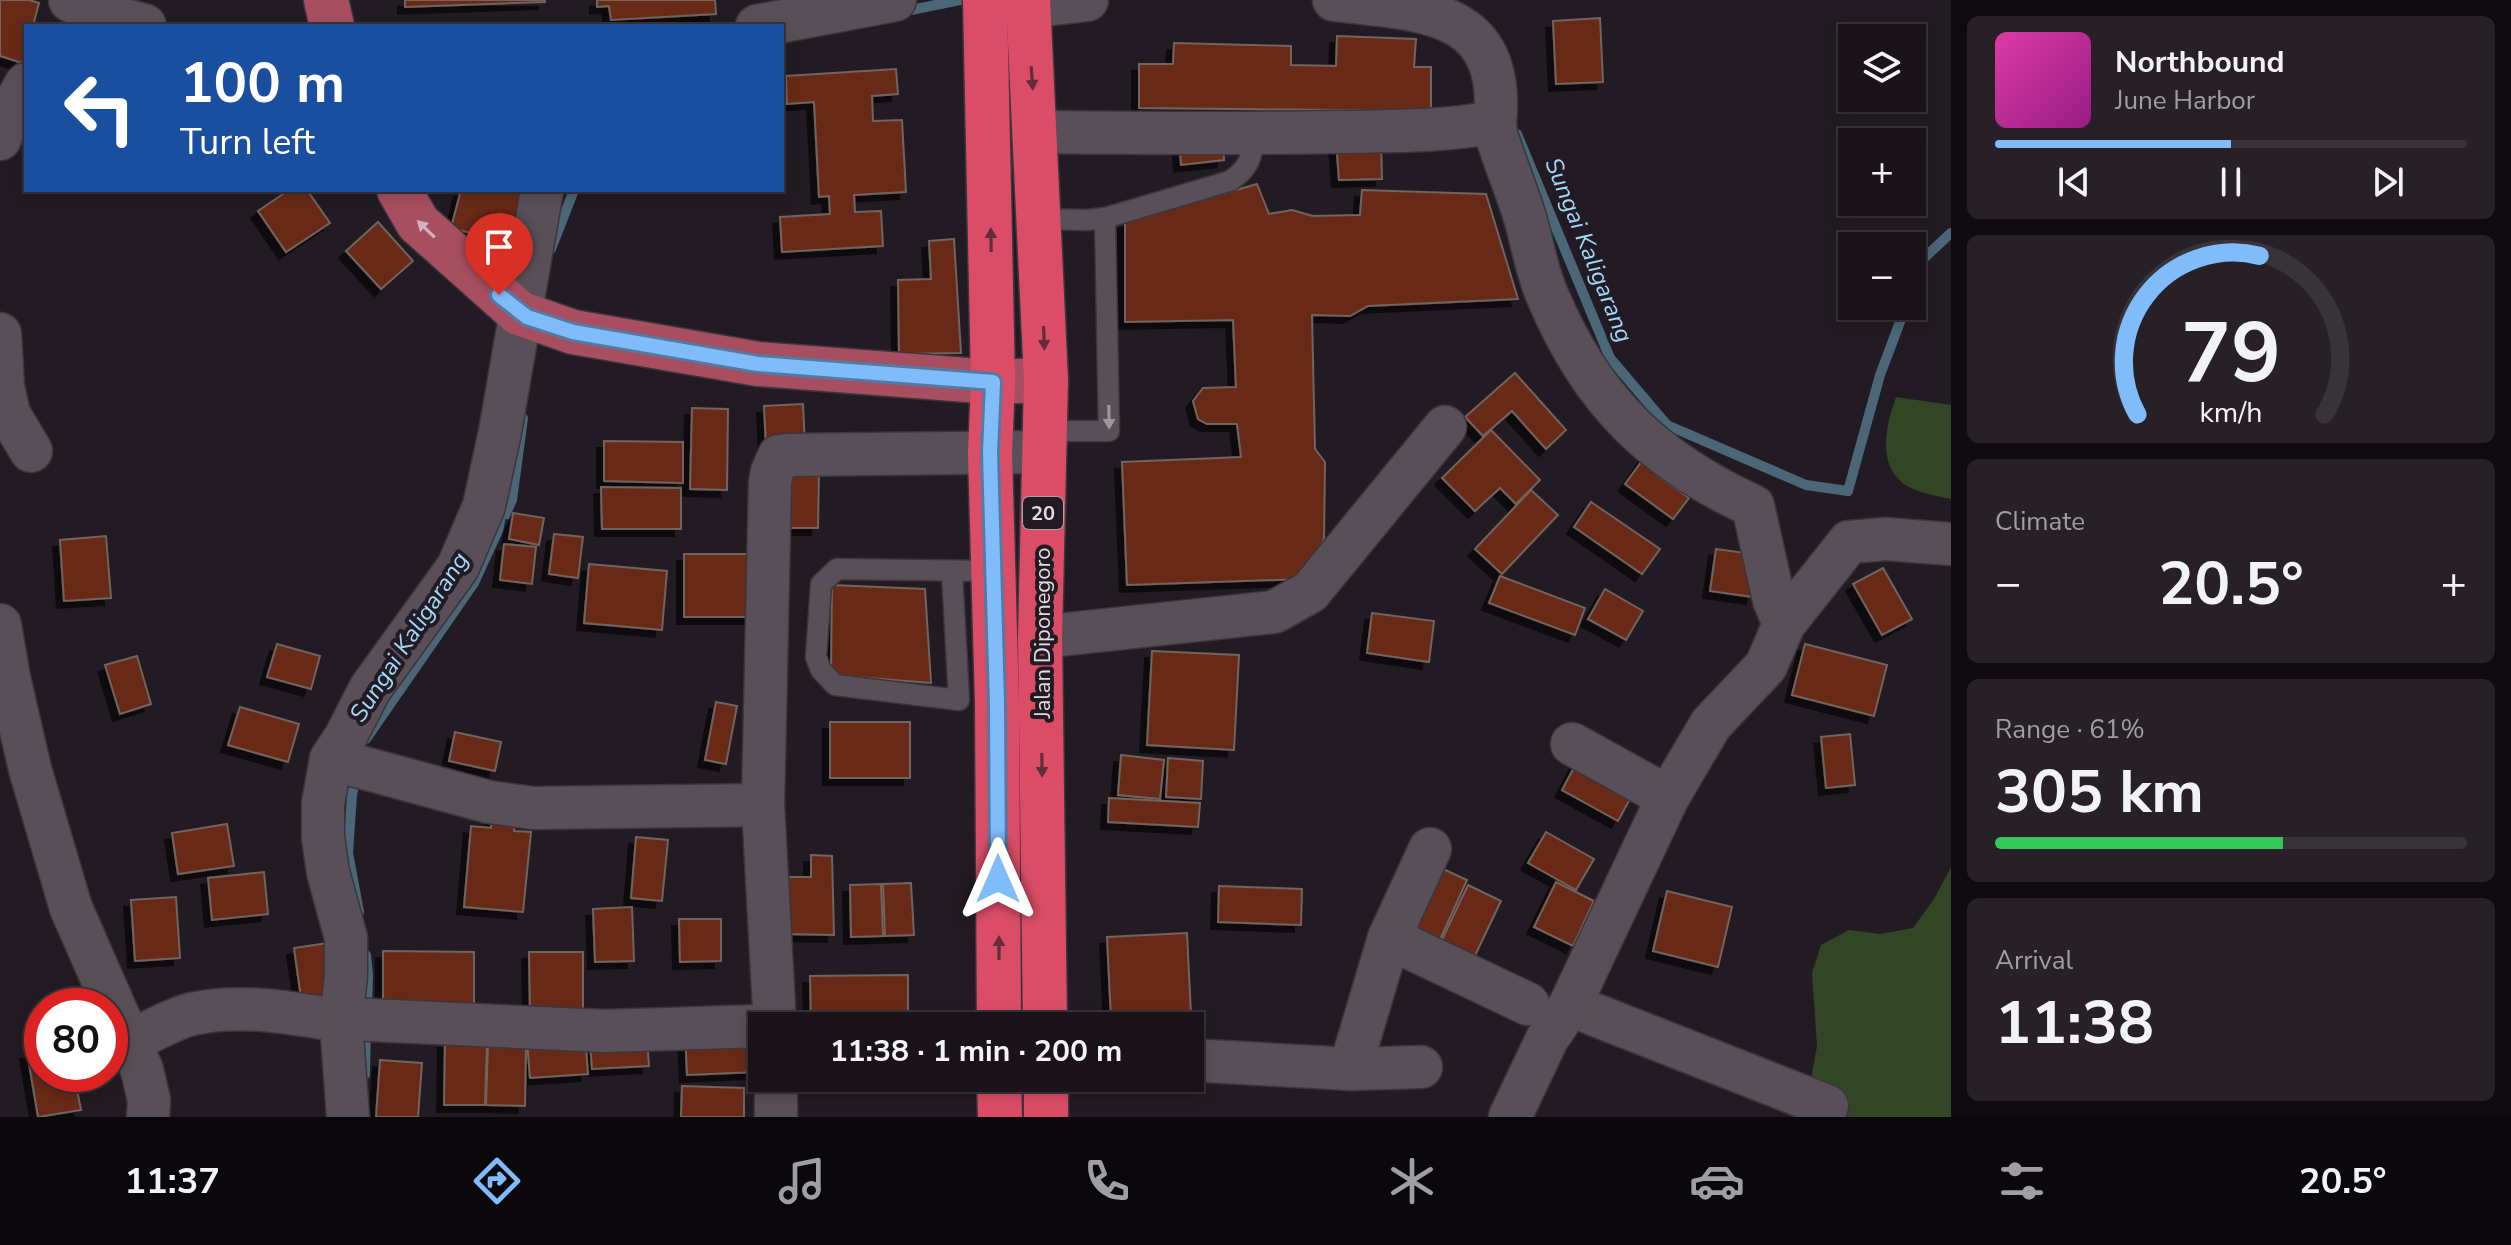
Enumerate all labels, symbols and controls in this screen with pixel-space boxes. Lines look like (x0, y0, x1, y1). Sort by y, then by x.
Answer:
map controls (1838, 24, 1926, 320)
button: layers (1838, 24, 1926, 112)
text: Northbound (2115, 42, 2285, 83)
text: 100 m (180, 45, 345, 122)
icon: left (48, 56, 152, 160)
one-way arrow (1026, 66, 1039, 91)
text: June Harbor (2115, 83, 2255, 118)
text: Turn left (180, 118, 315, 167)
button: + (1838, 128, 1926, 216)
water label: Sungai Kaligarang (1537, 153, 1641, 347)
icon: previous (2052, 160, 2096, 204)
icon: pause (2209, 160, 2253, 204)
icon: next (2366, 160, 2410, 204)
pin (465, 213, 533, 295)
one-way arrow (417, 221, 436, 239)
icon: arrive (477, 225, 521, 269)
one-way arrow (984, 227, 997, 252)
button: − (1838, 232, 1926, 320)
text: 79 (2181, 297, 2281, 410)
one-way arrow (1038, 326, 1051, 351)
text: km/h (2200, 393, 2262, 432)
one-way arrow (1103, 405, 1115, 430)
road number: 20 (1023, 497, 1063, 529)
text: Climate (1995, 504, 2085, 539)
text: 20.5° (2158, 543, 2304, 625)
water label: Sungai Kaligarang (342, 546, 476, 728)
street label: Jalan Diponegoro (1028, 548, 1058, 719)
text: − (1995, 554, 2021, 614)
text: + (2441, 554, 2467, 614)
text: Range · 61% (1995, 712, 2145, 747)
text: 305 km (1995, 751, 2204, 833)
one-way arrow (1036, 753, 1048, 778)
position arrow (956, 837, 1040, 921)
one-way arrow (992, 935, 1005, 960)
text: Arrival (1995, 943, 2073, 978)
text: 11:38 (1995, 982, 2154, 1064)
speed limit sign: 80 (24, 988, 128, 1092)
text: 11:38 · 1 min · 200 m (830, 1031, 1122, 1072)
icon: directions (469, 1153, 525, 1209)
icon: music (774, 1153, 830, 1209)
icon: phone (1079, 1153, 1135, 1209)
icon: climate (1384, 1153, 1440, 1209)
icon: car (1689, 1153, 1745, 1209)
icon: filters (1994, 1153, 2050, 1209)
text: 11:37 (125, 1157, 220, 1206)
text: 20.5° (2299, 1157, 2386, 1206)

